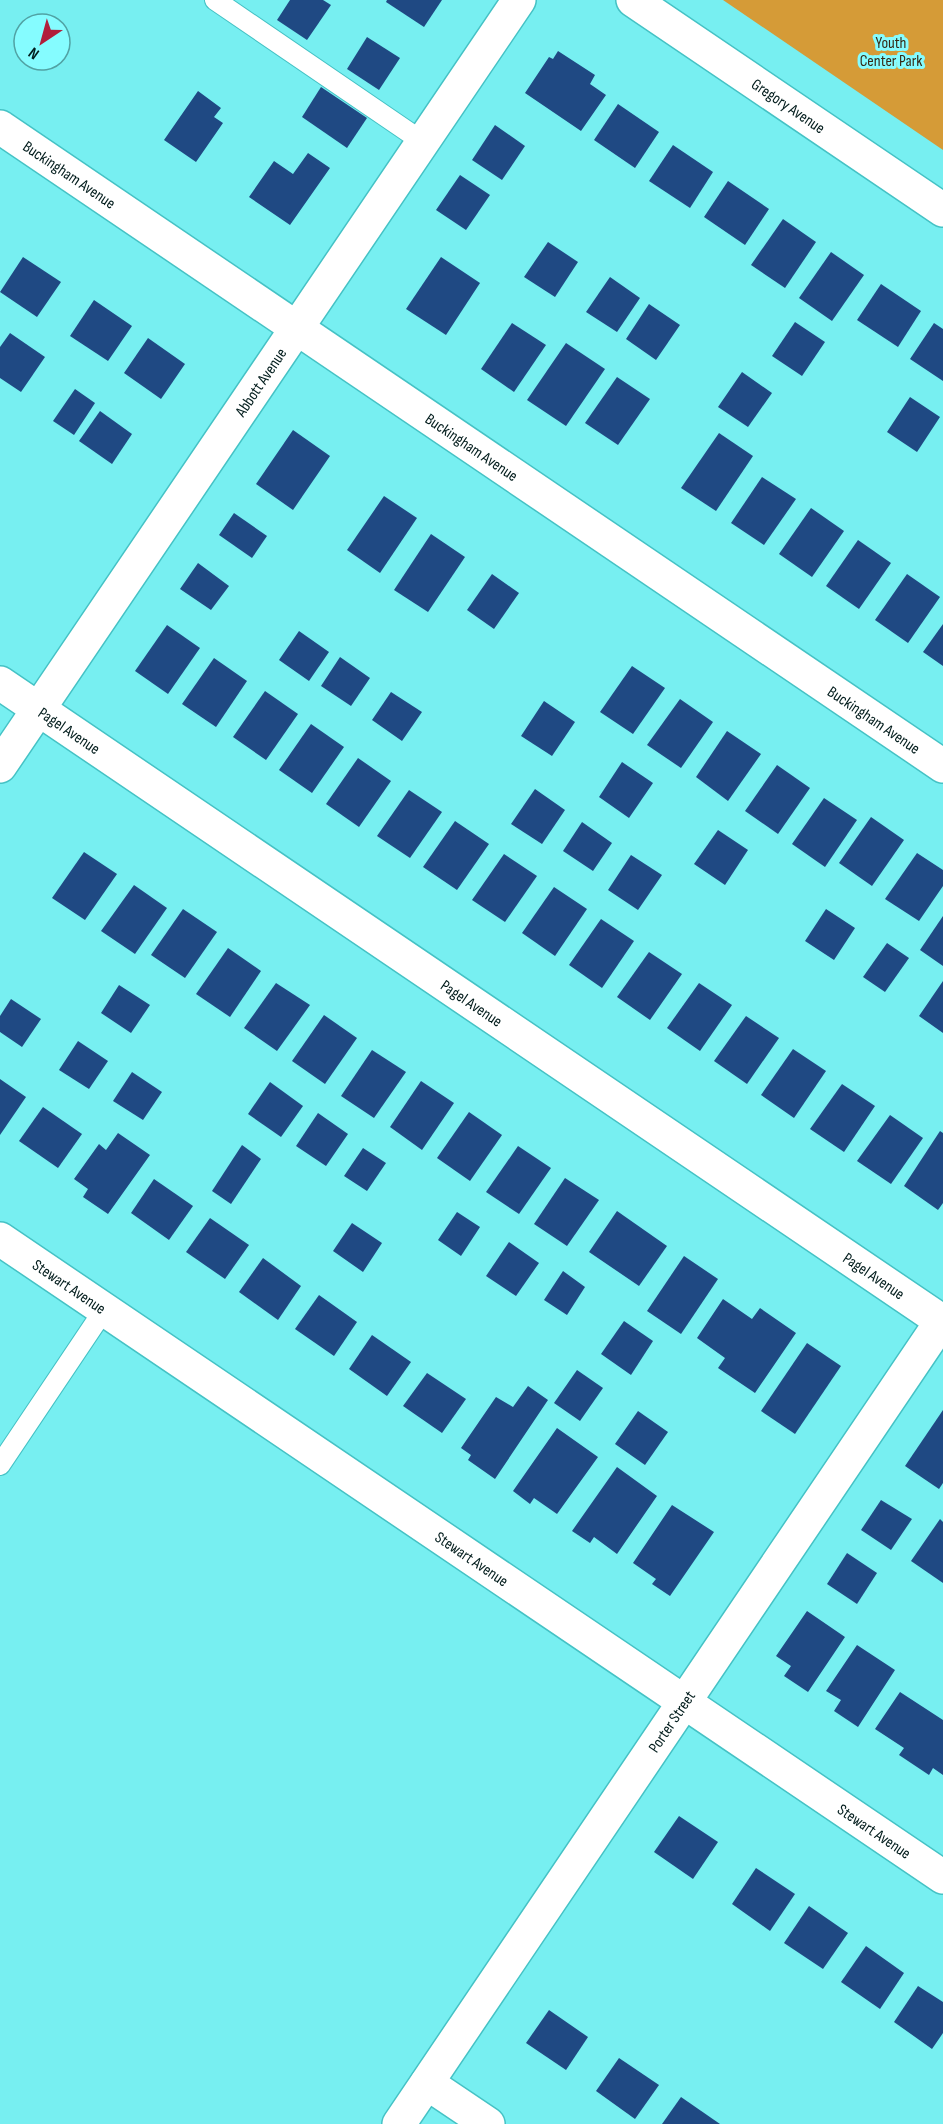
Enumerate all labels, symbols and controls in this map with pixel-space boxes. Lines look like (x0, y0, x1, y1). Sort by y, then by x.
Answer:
north arrow (12, 12, 72, 72)
park label: Youth Center Park (860, 34, 922, 71)
text: N (25, 43, 43, 63)
street label: Gregory Avenue (748, 75, 828, 138)
street label: Buckingham Avenue (19, 137, 119, 213)
street label: Abbott Avenue (231, 345, 291, 421)
street label: Buckingham Avenue (421, 410, 521, 486)
street label: Buckingham Avenue (823, 683, 923, 759)
street label: Pagel Avenue (34, 704, 103, 759)
street label: Pagel Avenue (437, 976, 505, 1032)
street label: Pagel Avenue (839, 1249, 908, 1304)
street label: Stewart Avenue (28, 1256, 109, 1319)
street label: Stewart Avenue (431, 1528, 512, 1591)
street label: Porter Street (645, 1688, 700, 1757)
street label: Stewart Avenue (834, 1800, 914, 1863)

